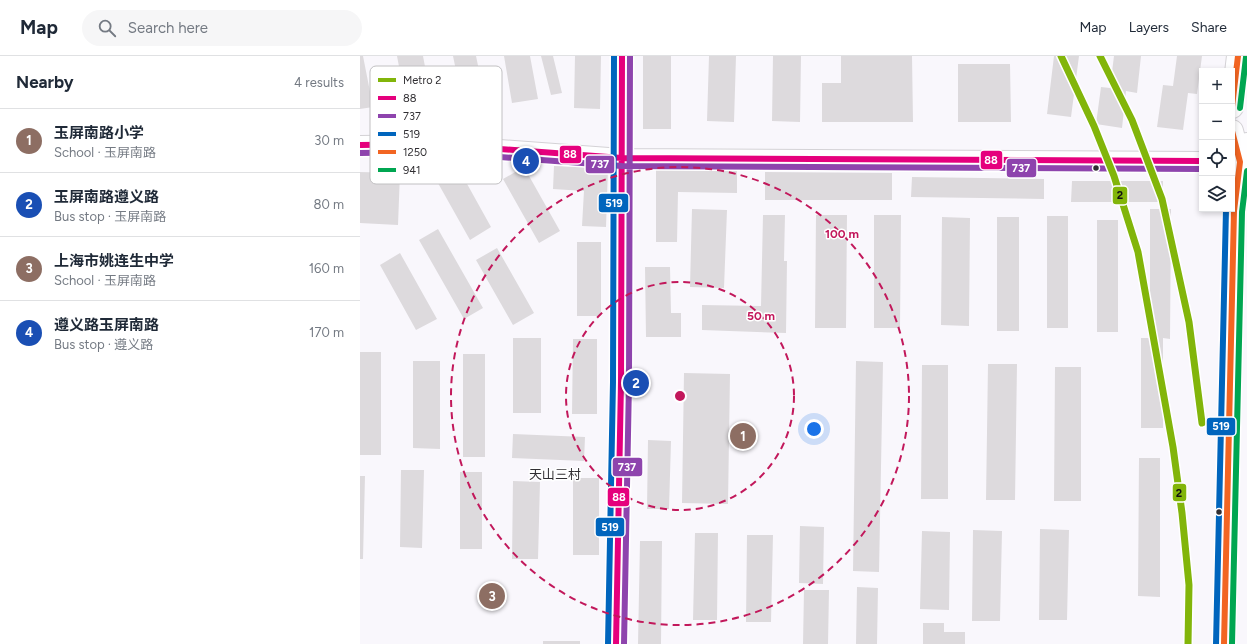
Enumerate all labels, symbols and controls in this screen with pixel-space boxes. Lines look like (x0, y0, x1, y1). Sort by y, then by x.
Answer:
search box (82, 10, 362, 46)
text: Map (20, 16, 58, 39)
icon: search (96, 17, 118, 39)
text: Search here (128, 19, 208, 37)
text: Map (1079, 19, 1107, 36)
text: Layers (1129, 19, 1169, 36)
text: Share (1191, 19, 1227, 36)
legend (370, 66, 502, 184)
map controls (1199, 68, 1235, 212)
button: + (1199, 68, 1235, 104)
text: Nearby (16, 72, 74, 92)
text: Metro 2 (403, 74, 441, 87)
text: 4 results (294, 75, 344, 90)
text: 88 (403, 92, 417, 105)
button: − (1199, 104, 1235, 140)
text: 737 (403, 110, 421, 123)
text: 玉屏南路小学 (54, 124, 144, 142)
text: 519 (403, 128, 420, 141)
text: 1 (26, 133, 32, 148)
text: 30 m (314, 133, 344, 148)
button: locate (1199, 140, 1235, 176)
text: School · 玉屏南路 (54, 145, 156, 160)
line badge: 88 (559, 145, 582, 164)
text: 1250 (403, 146, 427, 159)
pin: 4 (513, 146, 539, 176)
text: 88 (563, 148, 577, 161)
line badge: 88 (980, 150, 1003, 170)
text: 88 (984, 154, 998, 167)
line badge: 737 (585, 155, 615, 174)
text: 737 (591, 158, 609, 171)
line badge: 737 (1006, 158, 1037, 178)
text: 737 (1012, 162, 1030, 175)
unlabelled marker (1091, 163, 1101, 173)
text: 941 (403, 164, 421, 177)
button: layers (1199, 176, 1235, 212)
line badge: 2 (1112, 186, 1128, 205)
text: 玉屏南路遵义路 (54, 188, 159, 206)
text: 2 (1117, 189, 1123, 202)
line badge: 519 (598, 193, 629, 213)
text: 2 (25, 197, 33, 212)
text: 80 m (313, 197, 344, 212)
text: 519 (605, 197, 623, 210)
text: Bus stop · 玉屏南路 (54, 209, 166, 224)
text: 100 m (825, 227, 859, 241)
text: 上海市姚连生中学 (54, 252, 174, 270)
text: 3 (25, 261, 33, 276)
text: 160 m (309, 261, 344, 276)
text: School · 玉屏南路 (54, 273, 156, 288)
text: 50 m (747, 309, 775, 323)
text: 遵义路玉屏南路 (54, 316, 159, 334)
text: 4 (25, 325, 33, 340)
text: 170 m (309, 325, 344, 340)
text: Bus stop · 遵义路 (54, 337, 153, 352)
pin: 2 (623, 368, 649, 398)
centre of rings (673, 389, 687, 403)
line badge: 519 (1206, 417, 1236, 436)
your location (804, 419, 824, 439)
text: 519 (1212, 420, 1230, 433)
pin: 1 (730, 421, 756, 451)
line badge: 737 (612, 457, 643, 477)
text: 737 (618, 461, 636, 474)
district label: 天山三村 (529, 467, 581, 482)
line badge: 2 (1172, 483, 1187, 502)
line badge: 88 (607, 487, 630, 507)
text: 2 (1176, 487, 1182, 500)
text: 88 (612, 491, 626, 504)
unlabelled marker (1214, 507, 1224, 517)
line badge: 519 (595, 517, 625, 537)
text: 519 (601, 521, 619, 534)
pin: 3 (479, 581, 505, 611)

